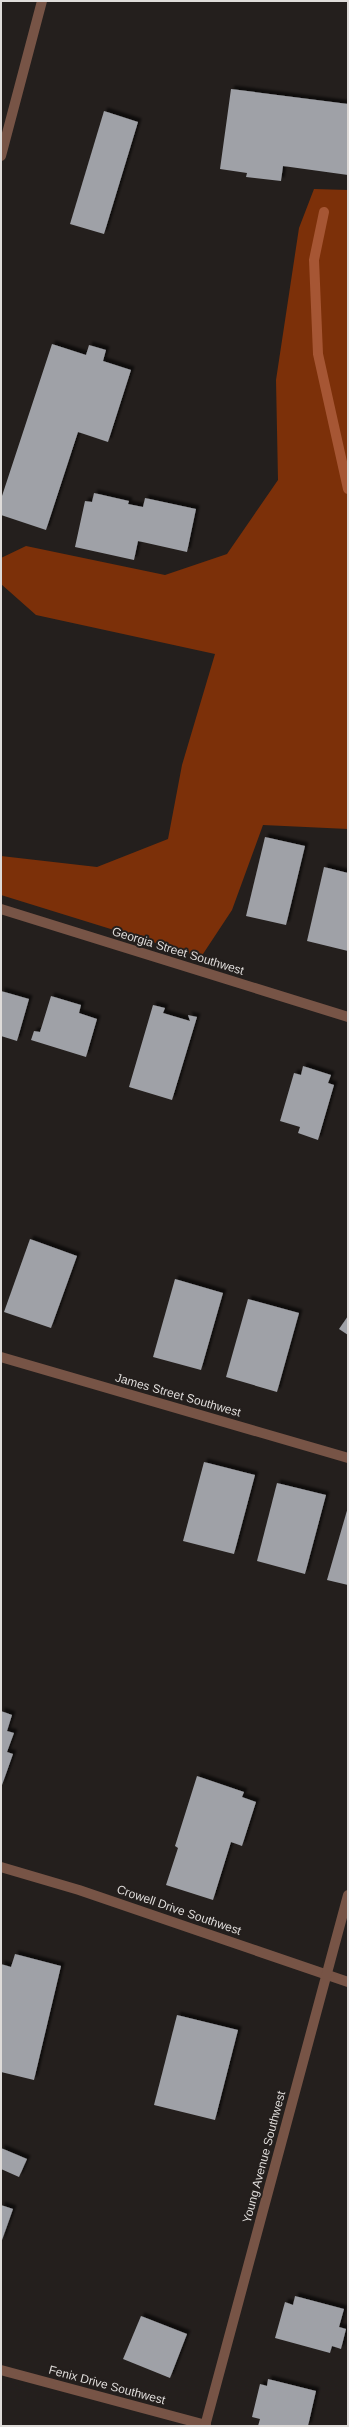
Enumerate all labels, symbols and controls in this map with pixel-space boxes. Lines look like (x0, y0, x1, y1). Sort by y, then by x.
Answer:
street label: Georgia Street Southwest (110, 924, 246, 978)
street label: James Street Southwest (114, 1370, 243, 1420)
street label: Crowell Drive Southwest (115, 1882, 244, 1938)
street label: Young Avenue Southwest (240, 2089, 289, 2225)
street label: Fenix Drive Southwest (47, 2363, 167, 2407)

